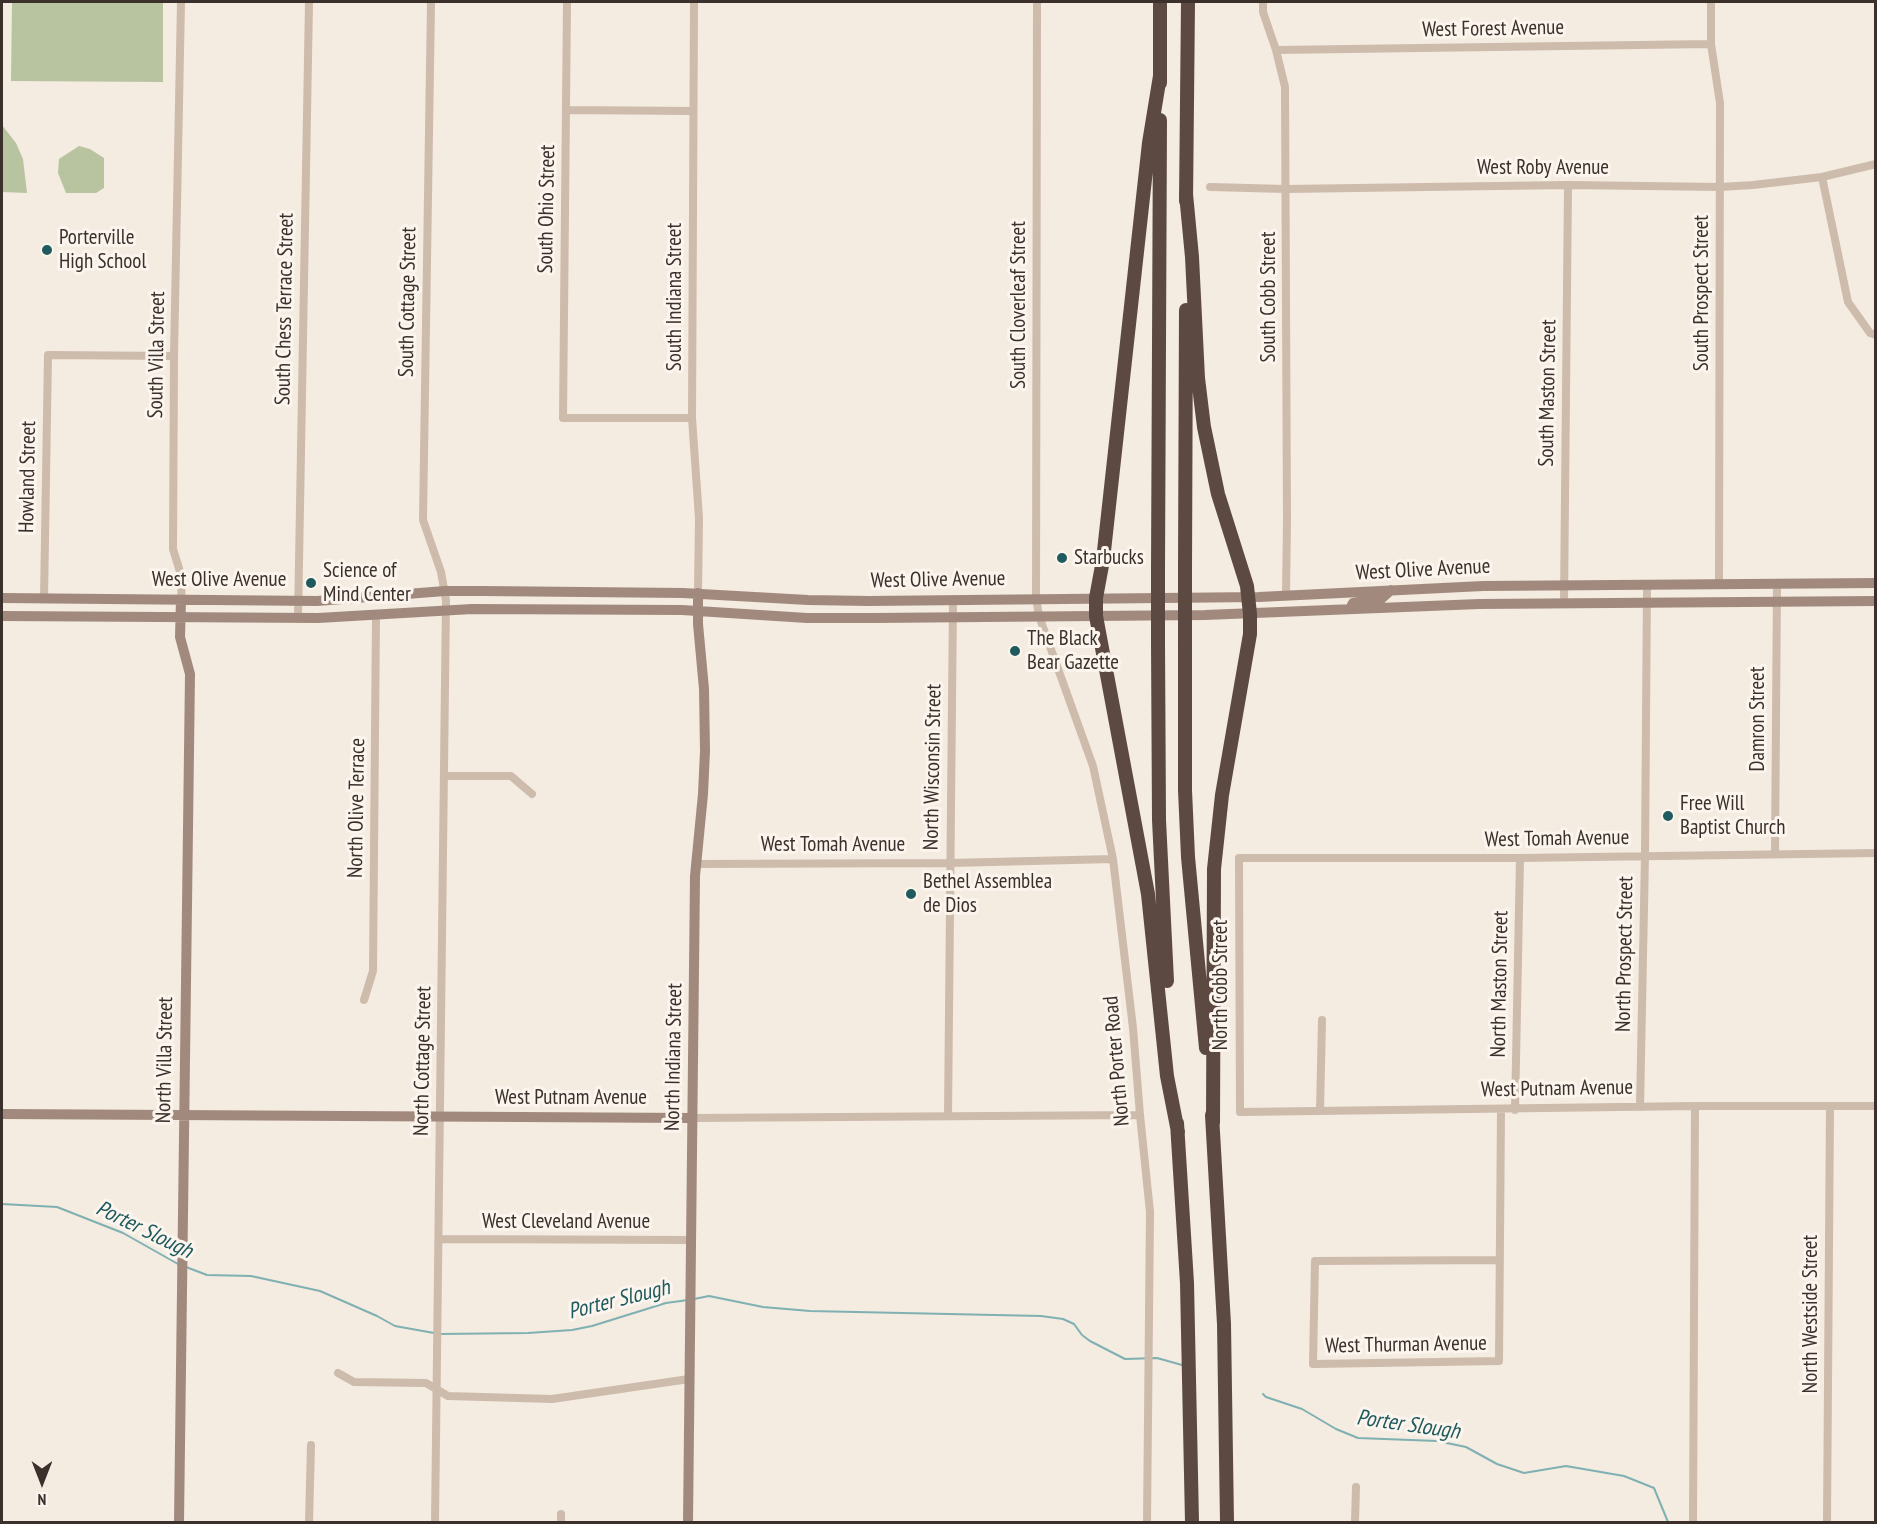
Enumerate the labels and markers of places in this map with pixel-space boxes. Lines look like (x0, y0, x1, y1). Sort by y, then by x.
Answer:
place label: Porterville High School (59, 225, 146, 275)
marker: Porterville High School (40, 243, 54, 257)
place label: Starbucks (1074, 545, 1144, 571)
marker: Starbucks (1055, 551, 1069, 565)
place label: Science of Mind Center (323, 558, 411, 608)
marker: Science of Mind Center (304, 576, 318, 590)
place label: The Black Bear Gazette (1027, 626, 1119, 676)
marker: The Black Bear Gazette (1008, 644, 1022, 658)
place label: Free Will Baptist Church (1680, 791, 1786, 841)
marker: Free Will Baptist Church (1661, 809, 1675, 823)
place label: Bethel Assemblea de Dios (923, 869, 1052, 919)
marker: Bethel Assemblea de Dios (904, 887, 918, 901)

